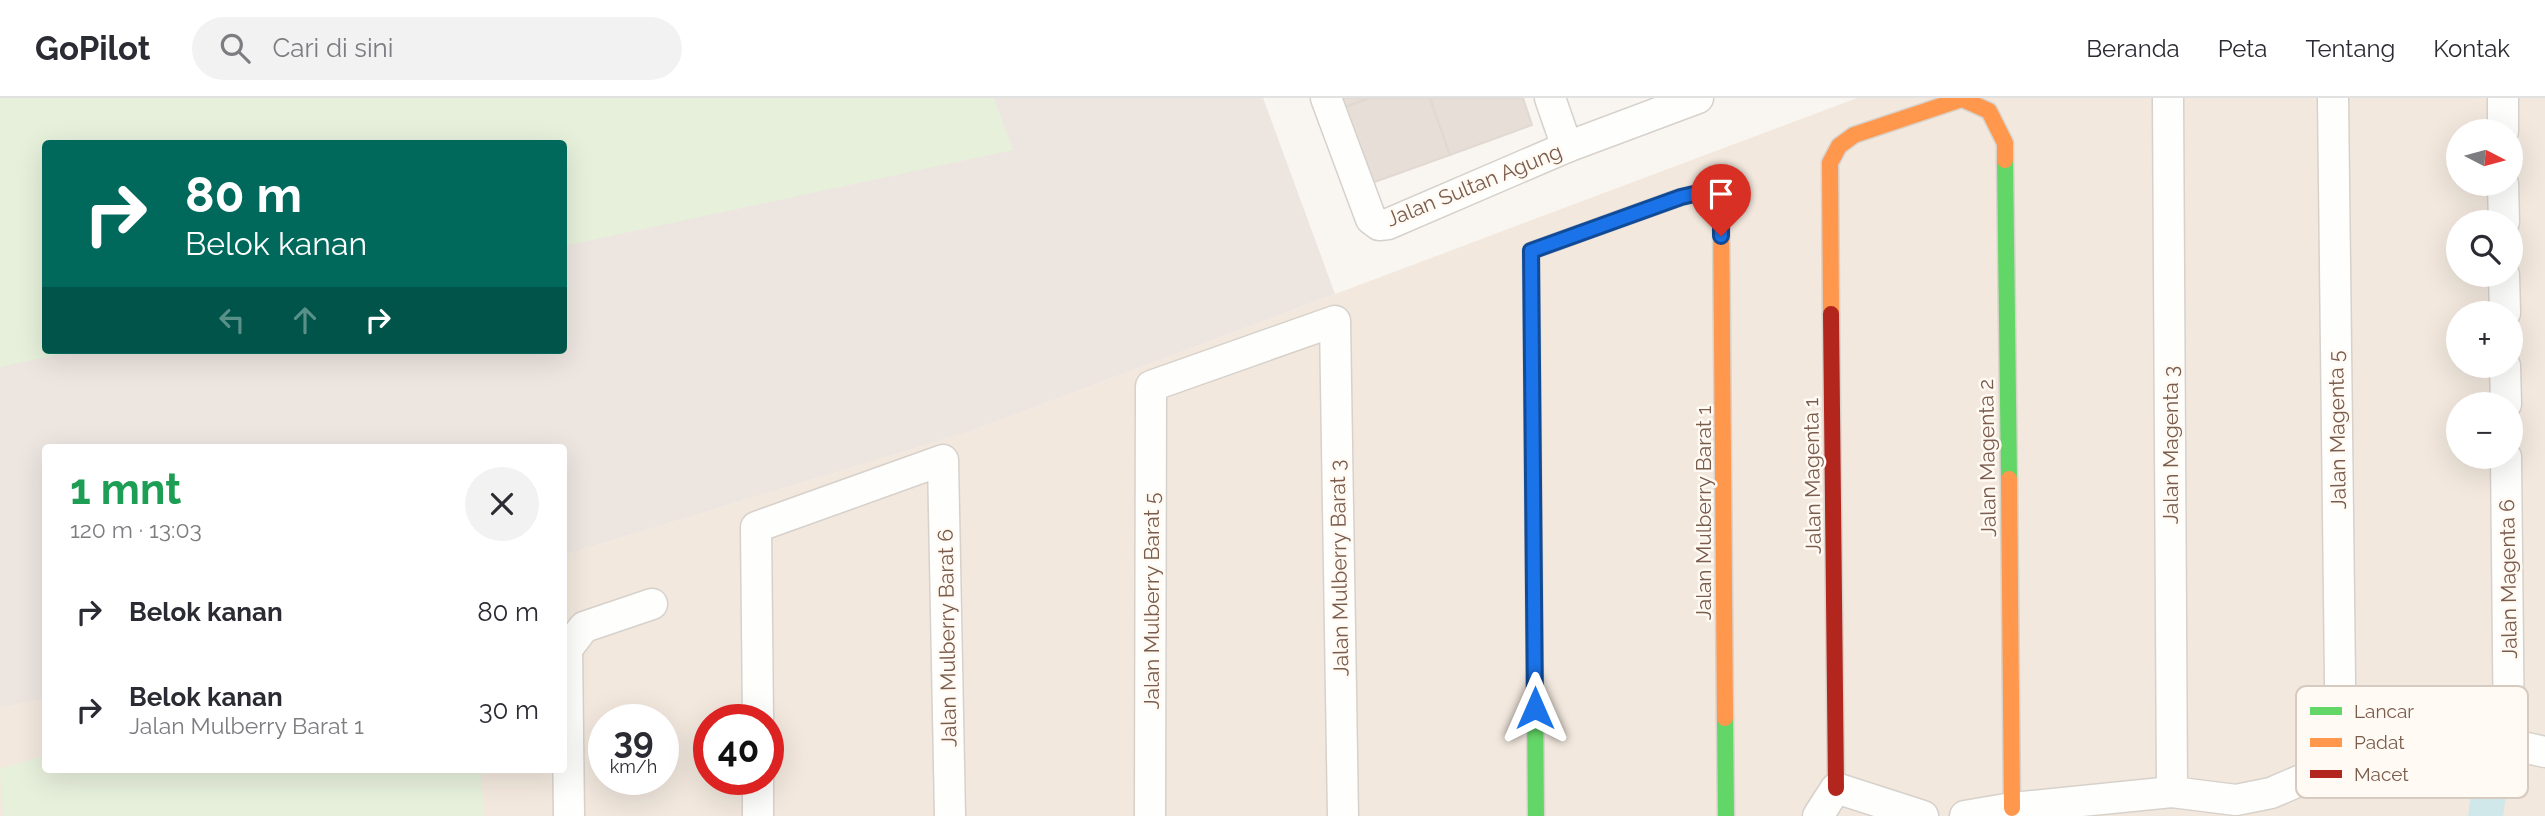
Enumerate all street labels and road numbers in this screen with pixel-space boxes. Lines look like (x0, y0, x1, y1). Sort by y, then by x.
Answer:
street label: Jalan Sultan Agung (1383, 138, 1565, 232)
street label: Jalan Magenta 5 (2323, 350, 2351, 510)
street label: Jalan Magenta 3 (2158, 366, 2183, 524)
street label: Jalan Magenta 2 (1973, 379, 2001, 537)
street label: Jalan Magenta 1 (1798, 398, 1826, 554)
street label: Jalan Mulberry Barat 1 (1691, 406, 1716, 620)
street label: Jalan Mulberry Barat 3 (1325, 459, 1353, 677)
street label: Jalan Mulberry Barat 5 (1139, 493, 1164, 709)
street label: Jalan Magenta 6 (2494, 499, 2522, 659)
street label: Jalan Mulberry Barat 6 (933, 529, 961, 747)

